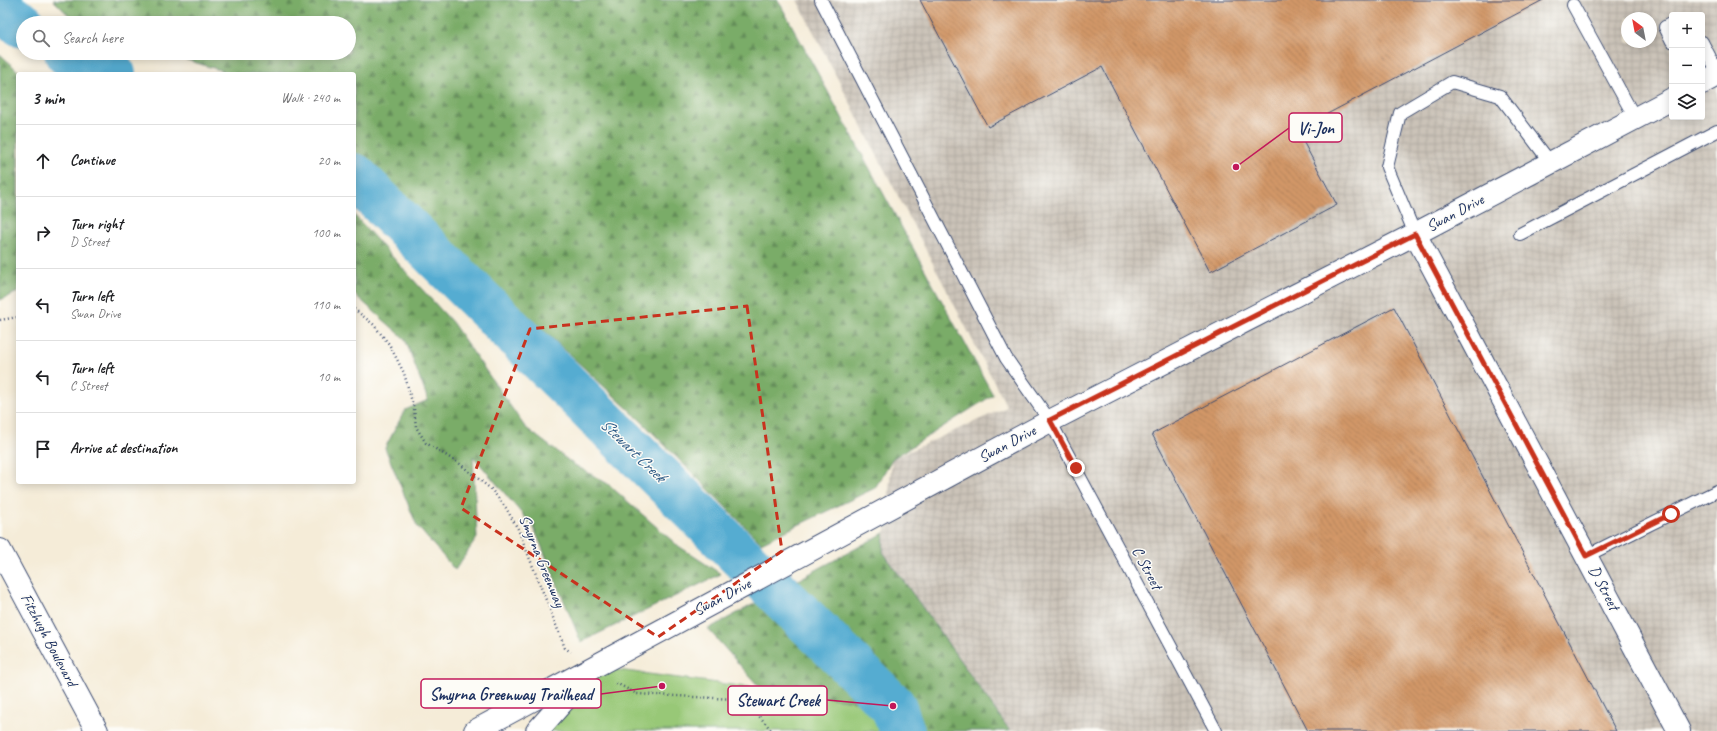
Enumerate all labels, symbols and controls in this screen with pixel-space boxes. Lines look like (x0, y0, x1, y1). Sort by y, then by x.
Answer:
north arrow (1621, 12, 1657, 48)
map controls (1669, 12, 1705, 120)
button: + (1669, 12, 1705, 48)
search box (16, 16, 356, 60)
icon: search (30, 27, 52, 49)
text: Search here (62, 29, 123, 48)
button: − (1669, 48, 1705, 84)
button: layers (1669, 84, 1705, 120)
text: 3 min (32, 88, 65, 109)
text: Walk · 240 m (281, 90, 340, 106)
callout: Vi-Jon (1289, 113, 1342, 142)
text: Vi-Jon (1298, 118, 1335, 139)
icon: ahead (32, 150, 54, 172)
text: Continue (70, 151, 115, 170)
text: 20 m (318, 153, 340, 169)
street label: Swan Drive (1423, 189, 1489, 236)
text: Turn right (70, 215, 123, 234)
icon: right (32, 222, 54, 244)
text: 100 m (312, 225, 340, 241)
text: D Street (70, 234, 109, 250)
text: Turn left (70, 287, 113, 306)
icon: left (32, 294, 54, 316)
text: 110 m (312, 297, 340, 313)
text: Swan Drive (70, 306, 120, 322)
text: Turn left (70, 359, 113, 378)
icon: left (32, 366, 54, 388)
text: 10 m (318, 369, 340, 385)
text: C Street (70, 378, 107, 394)
water label: Stewart Creek (596, 414, 673, 489)
street label: Swan Drive (975, 420, 1041, 467)
icon: arrive (32, 438, 54, 460)
text: Arrive at destination (70, 439, 177, 458)
route end (1067, 459, 1085, 477)
route start (1662, 505, 1680, 523)
street label: Smyrna Greenway (514, 512, 570, 612)
street label: C Street (1127, 543, 1168, 595)
street label: D Street (1584, 562, 1625, 616)
street label: Swan Drive (690, 573, 756, 620)
street label: Fitzhugh Boulevard (16, 590, 83, 692)
callout: Smyrna Greenway Trailhead (421, 679, 601, 708)
text: Smyrna Greenway Trailhead (429, 684, 596, 705)
callout: Stewart Creek (728, 686, 827, 715)
text: Stewart Creek (736, 690, 821, 711)

